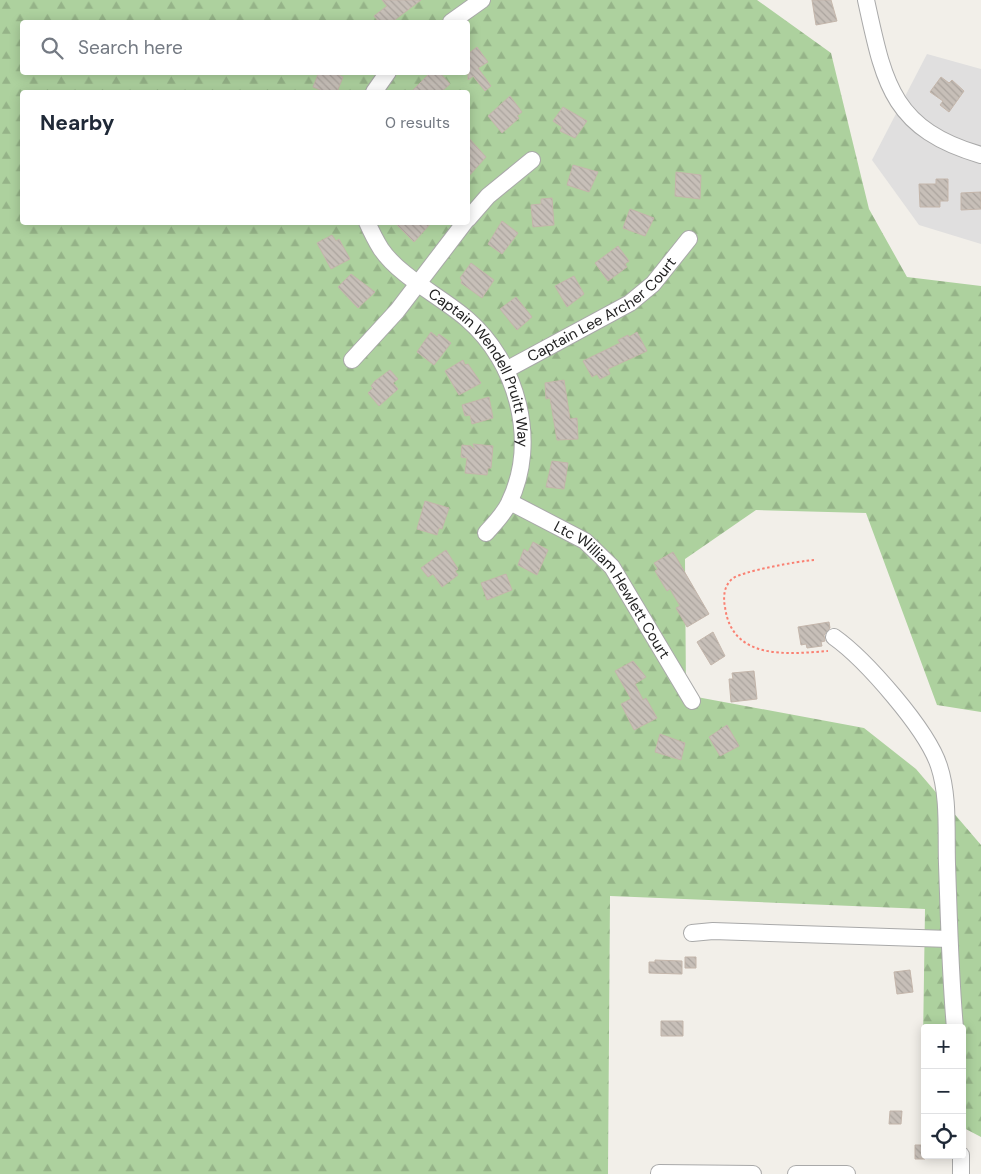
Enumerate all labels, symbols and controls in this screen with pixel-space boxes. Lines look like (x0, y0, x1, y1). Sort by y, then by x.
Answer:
search box (20, 20, 470, 75)
icon: search (38, 34, 66, 62)
text: Search here (78, 35, 183, 60)
text: Nearby (40, 109, 114, 137)
text: 0 results (385, 112, 450, 133)
street label: Captain Lee Archer Court (524, 253, 681, 367)
street label: Captain Wendell Pruitt Way (424, 284, 533, 448)
street label: Ltc William Hewlett Court (550, 517, 675, 663)
map controls (921, 1024, 966, 1159)
button: + (921, 1024, 966, 1069)
button: − (921, 1069, 966, 1114)
button: locate (921, 1114, 966, 1159)

